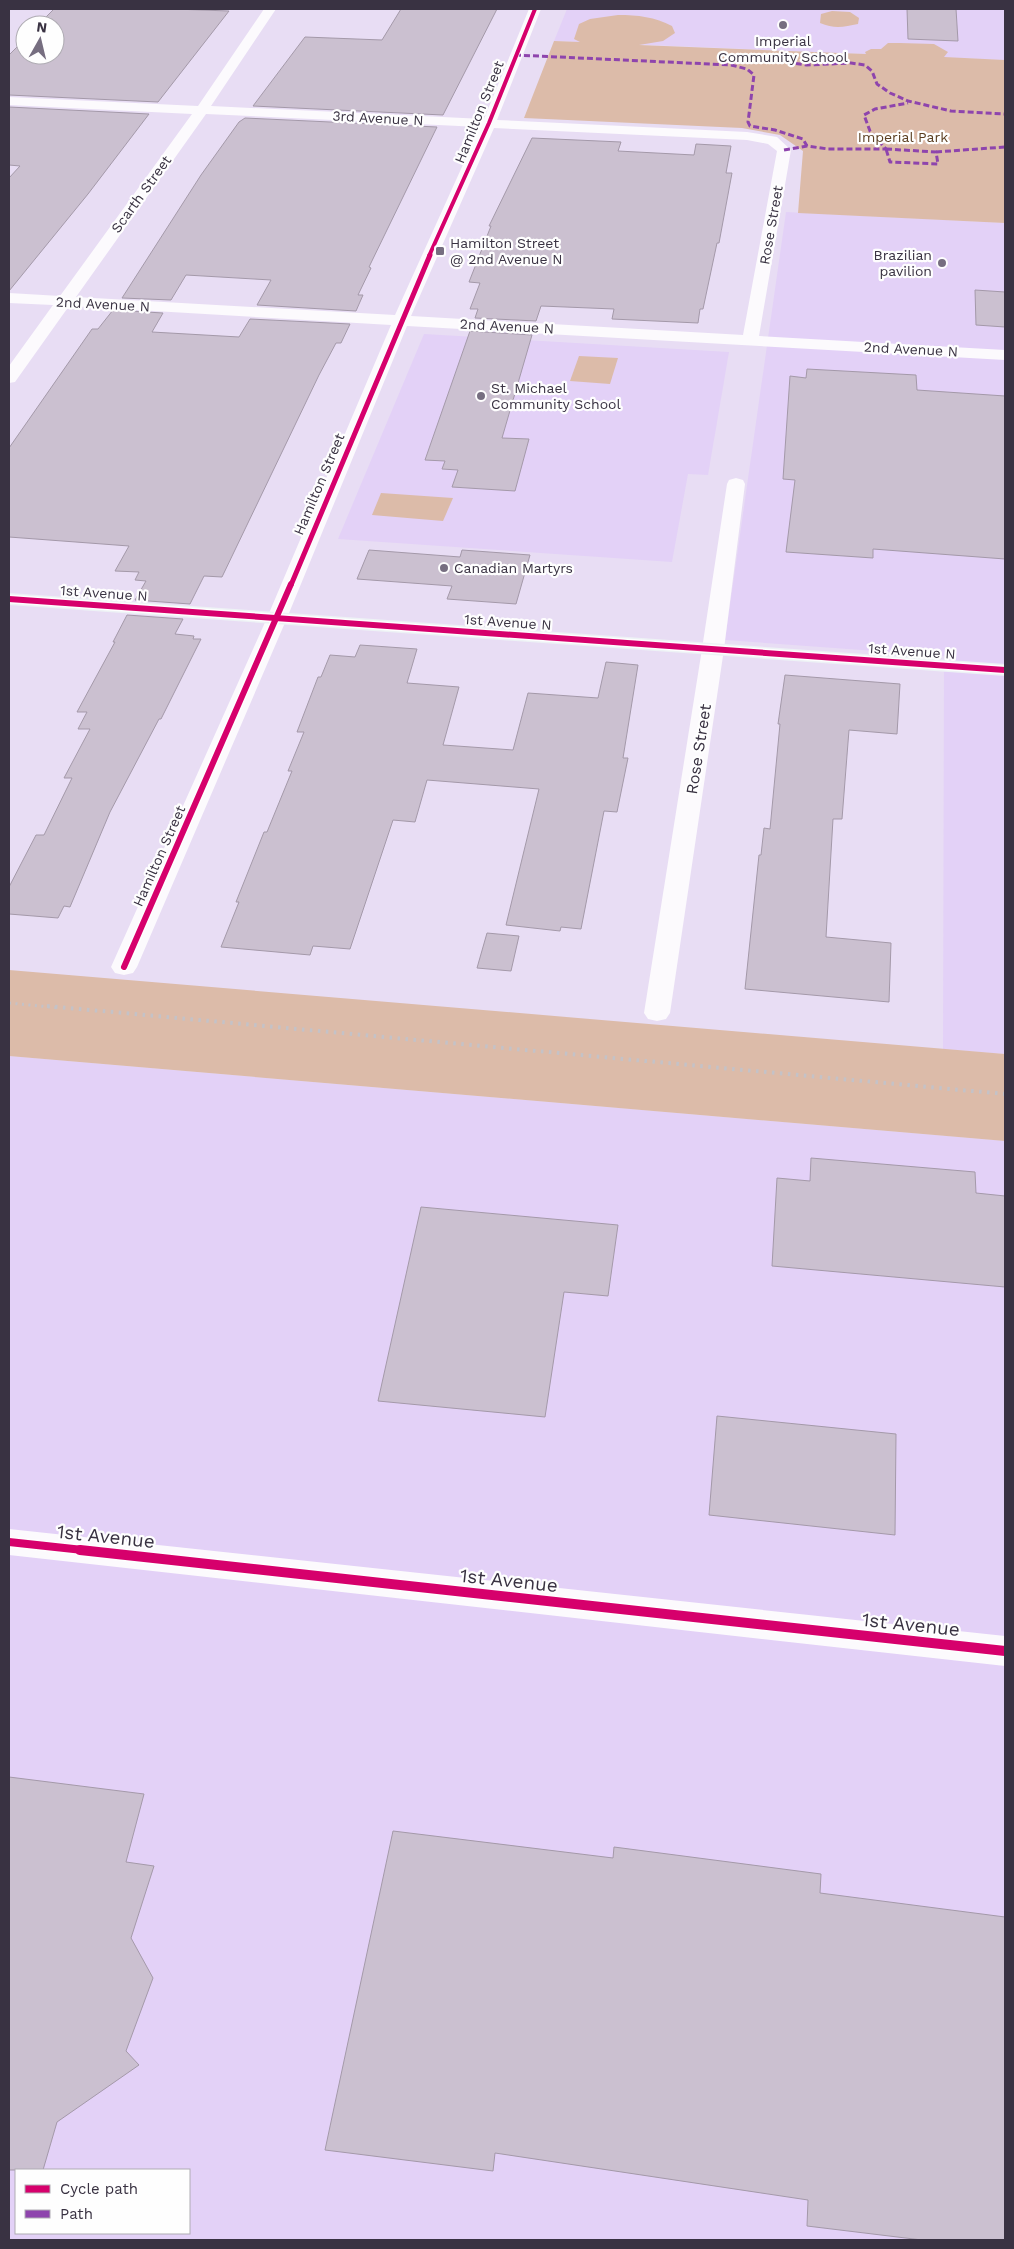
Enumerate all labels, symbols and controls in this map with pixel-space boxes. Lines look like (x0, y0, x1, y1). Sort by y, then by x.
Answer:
north arrow (15, 15, 65, 65)
text: N (36, 18, 48, 36)
marker: Imperial Community School (777, 19, 789, 31)
place label: Imperial Community School (718, 33, 849, 65)
street label: Hamilton Street (451, 58, 507, 166)
street label: 3rd Avenue N (332, 108, 424, 128)
park label: Imperial Park (858, 129, 948, 145)
street label: Scarth Street (108, 152, 174, 236)
street label: Rose Street (756, 184, 786, 266)
place label: Hamilton Street @ 2nd Avenue N (450, 235, 563, 267)
marker: Hamilton Street @ 2nd Avenue N (434, 245, 446, 257)
place label: Brazilian pavilion (874, 247, 932, 279)
marker: Brazilian pavilion (936, 257, 948, 269)
street label: 2nd Avenue N (55, 294, 151, 314)
street label: 2nd Avenue N (459, 316, 555, 336)
street label: 2nd Avenue N (863, 339, 959, 359)
place label: St. Michael Community School (491, 380, 622, 412)
marker: St. Michael Community School (475, 390, 487, 402)
street label: Hamilton Street (290, 431, 348, 537)
place label: Canadian Martyrs (454, 560, 573, 576)
marker: Canadian Martyrs (438, 562, 450, 574)
street label: 1st Avenue N (60, 582, 148, 604)
street label: 1st Avenue N (464, 611, 552, 633)
street label: 1st Avenue N (868, 640, 956, 662)
street label: Rose Street (682, 702, 715, 796)
street label: Hamilton Street (130, 803, 189, 909)
street label: 1st Avenue (56, 1520, 156, 1553)
street label: 1st Avenue (459, 1564, 559, 1597)
street label: 1st Avenue (861, 1608, 961, 1641)
legend (15, 2169, 190, 2234)
text: Cycle path (60, 2180, 138, 2198)
text: Path (60, 2205, 93, 2223)

